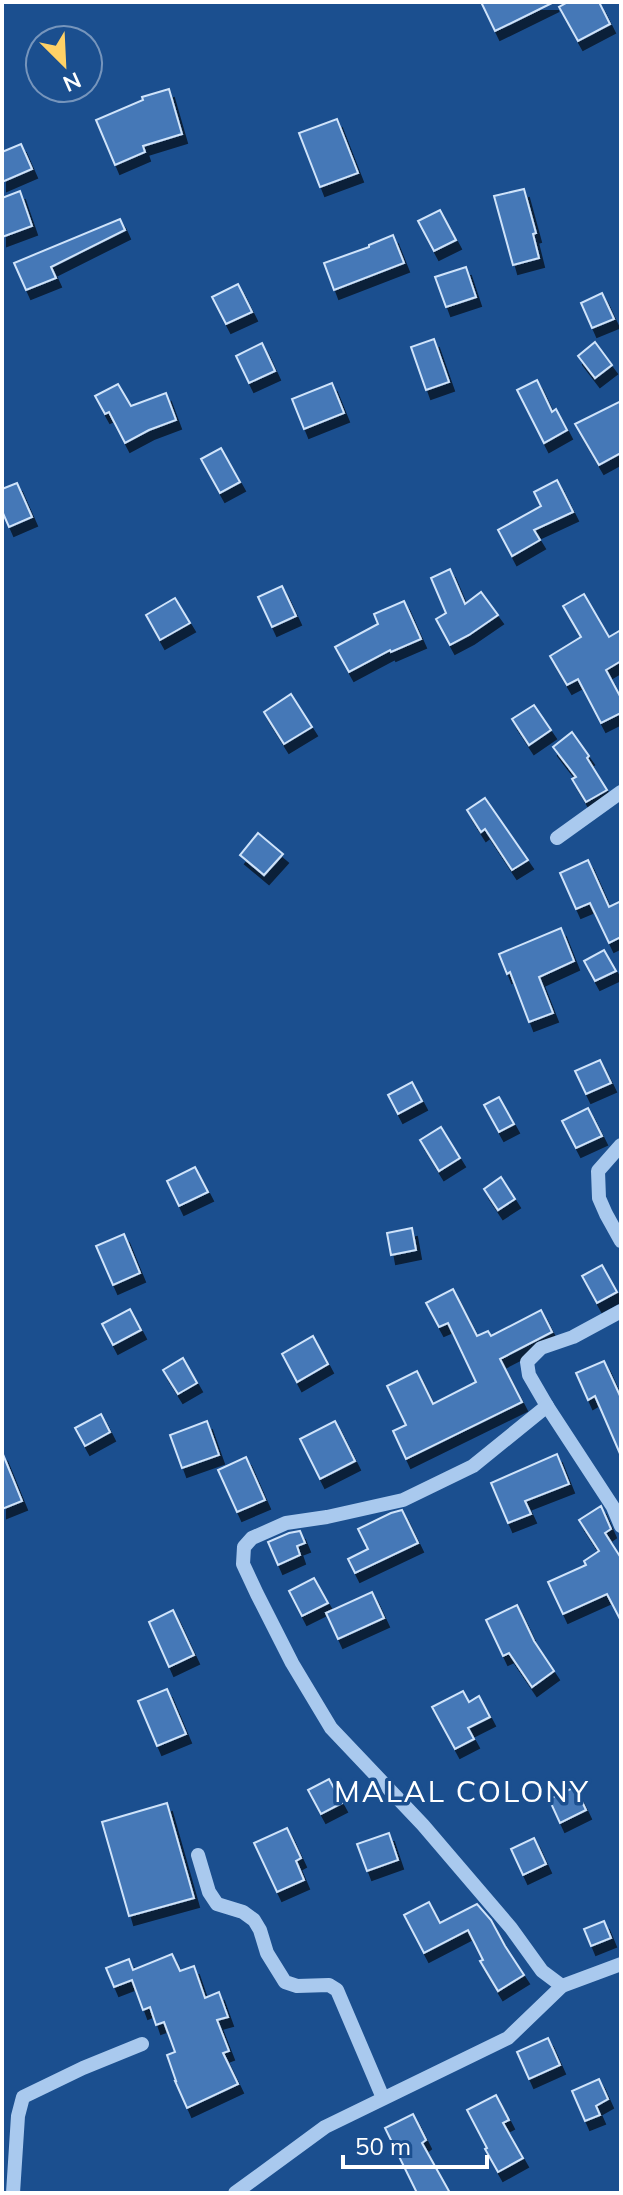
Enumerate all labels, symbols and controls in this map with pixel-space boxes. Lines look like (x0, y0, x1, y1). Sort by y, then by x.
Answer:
north arrow (24, 24, 104, 104)
text: N (59, 66, 85, 98)
district label: MALAL COLONY (334, 1772, 590, 1810)
scale bar (343, 2119, 487, 2169)
text: 50 m (355, 2131, 411, 2161)

